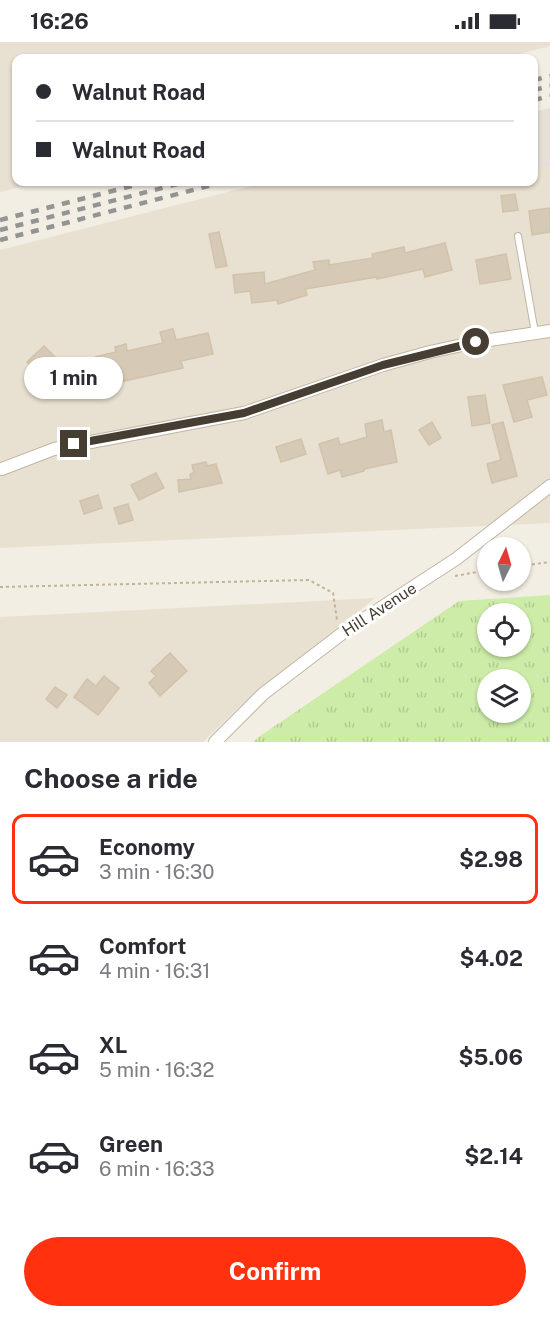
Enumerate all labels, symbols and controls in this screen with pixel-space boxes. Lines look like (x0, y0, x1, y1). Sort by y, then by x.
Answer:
text: 16:26 (30, 8, 89, 34)
text: Walnut Road (72, 79, 205, 105)
text: Walnut Road (72, 137, 205, 163)
route start (462, 328, 489, 355)
callout: 1 min (25, 357, 124, 399)
text: 1 min (49, 366, 98, 390)
route end (60, 430, 87, 457)
north arrow (477, 537, 531, 591)
map controls (477, 537, 531, 723)
street label: Hill Avenue (339, 578, 420, 640)
button: locate (477, 603, 531, 657)
button: layers (477, 669, 531, 723)
text: Choose a ride (24, 762, 198, 794)
icon: car (27, 832, 81, 886)
text: Economy (99, 834, 195, 860)
text: $2.98 (459, 846, 523, 872)
text: 3 min · 16:30 (99, 860, 214, 884)
icon: car (27, 931, 81, 985)
text: Comfort (99, 933, 186, 959)
text: $4.02 (460, 945, 523, 971)
text: 4 min · 16:31 (99, 959, 210, 983)
icon: car (27, 1030, 81, 1084)
text: XL (99, 1032, 127, 1058)
text: $5.06 (459, 1044, 523, 1070)
text: 5 min · 16:32 (99, 1058, 214, 1082)
icon: car (27, 1129, 81, 1183)
text: Green (99, 1131, 163, 1157)
text: $2.14 (464, 1143, 523, 1169)
text: 6 min · 16:33 (99, 1157, 215, 1181)
button: Confirm (24, 1237, 526, 1306)

